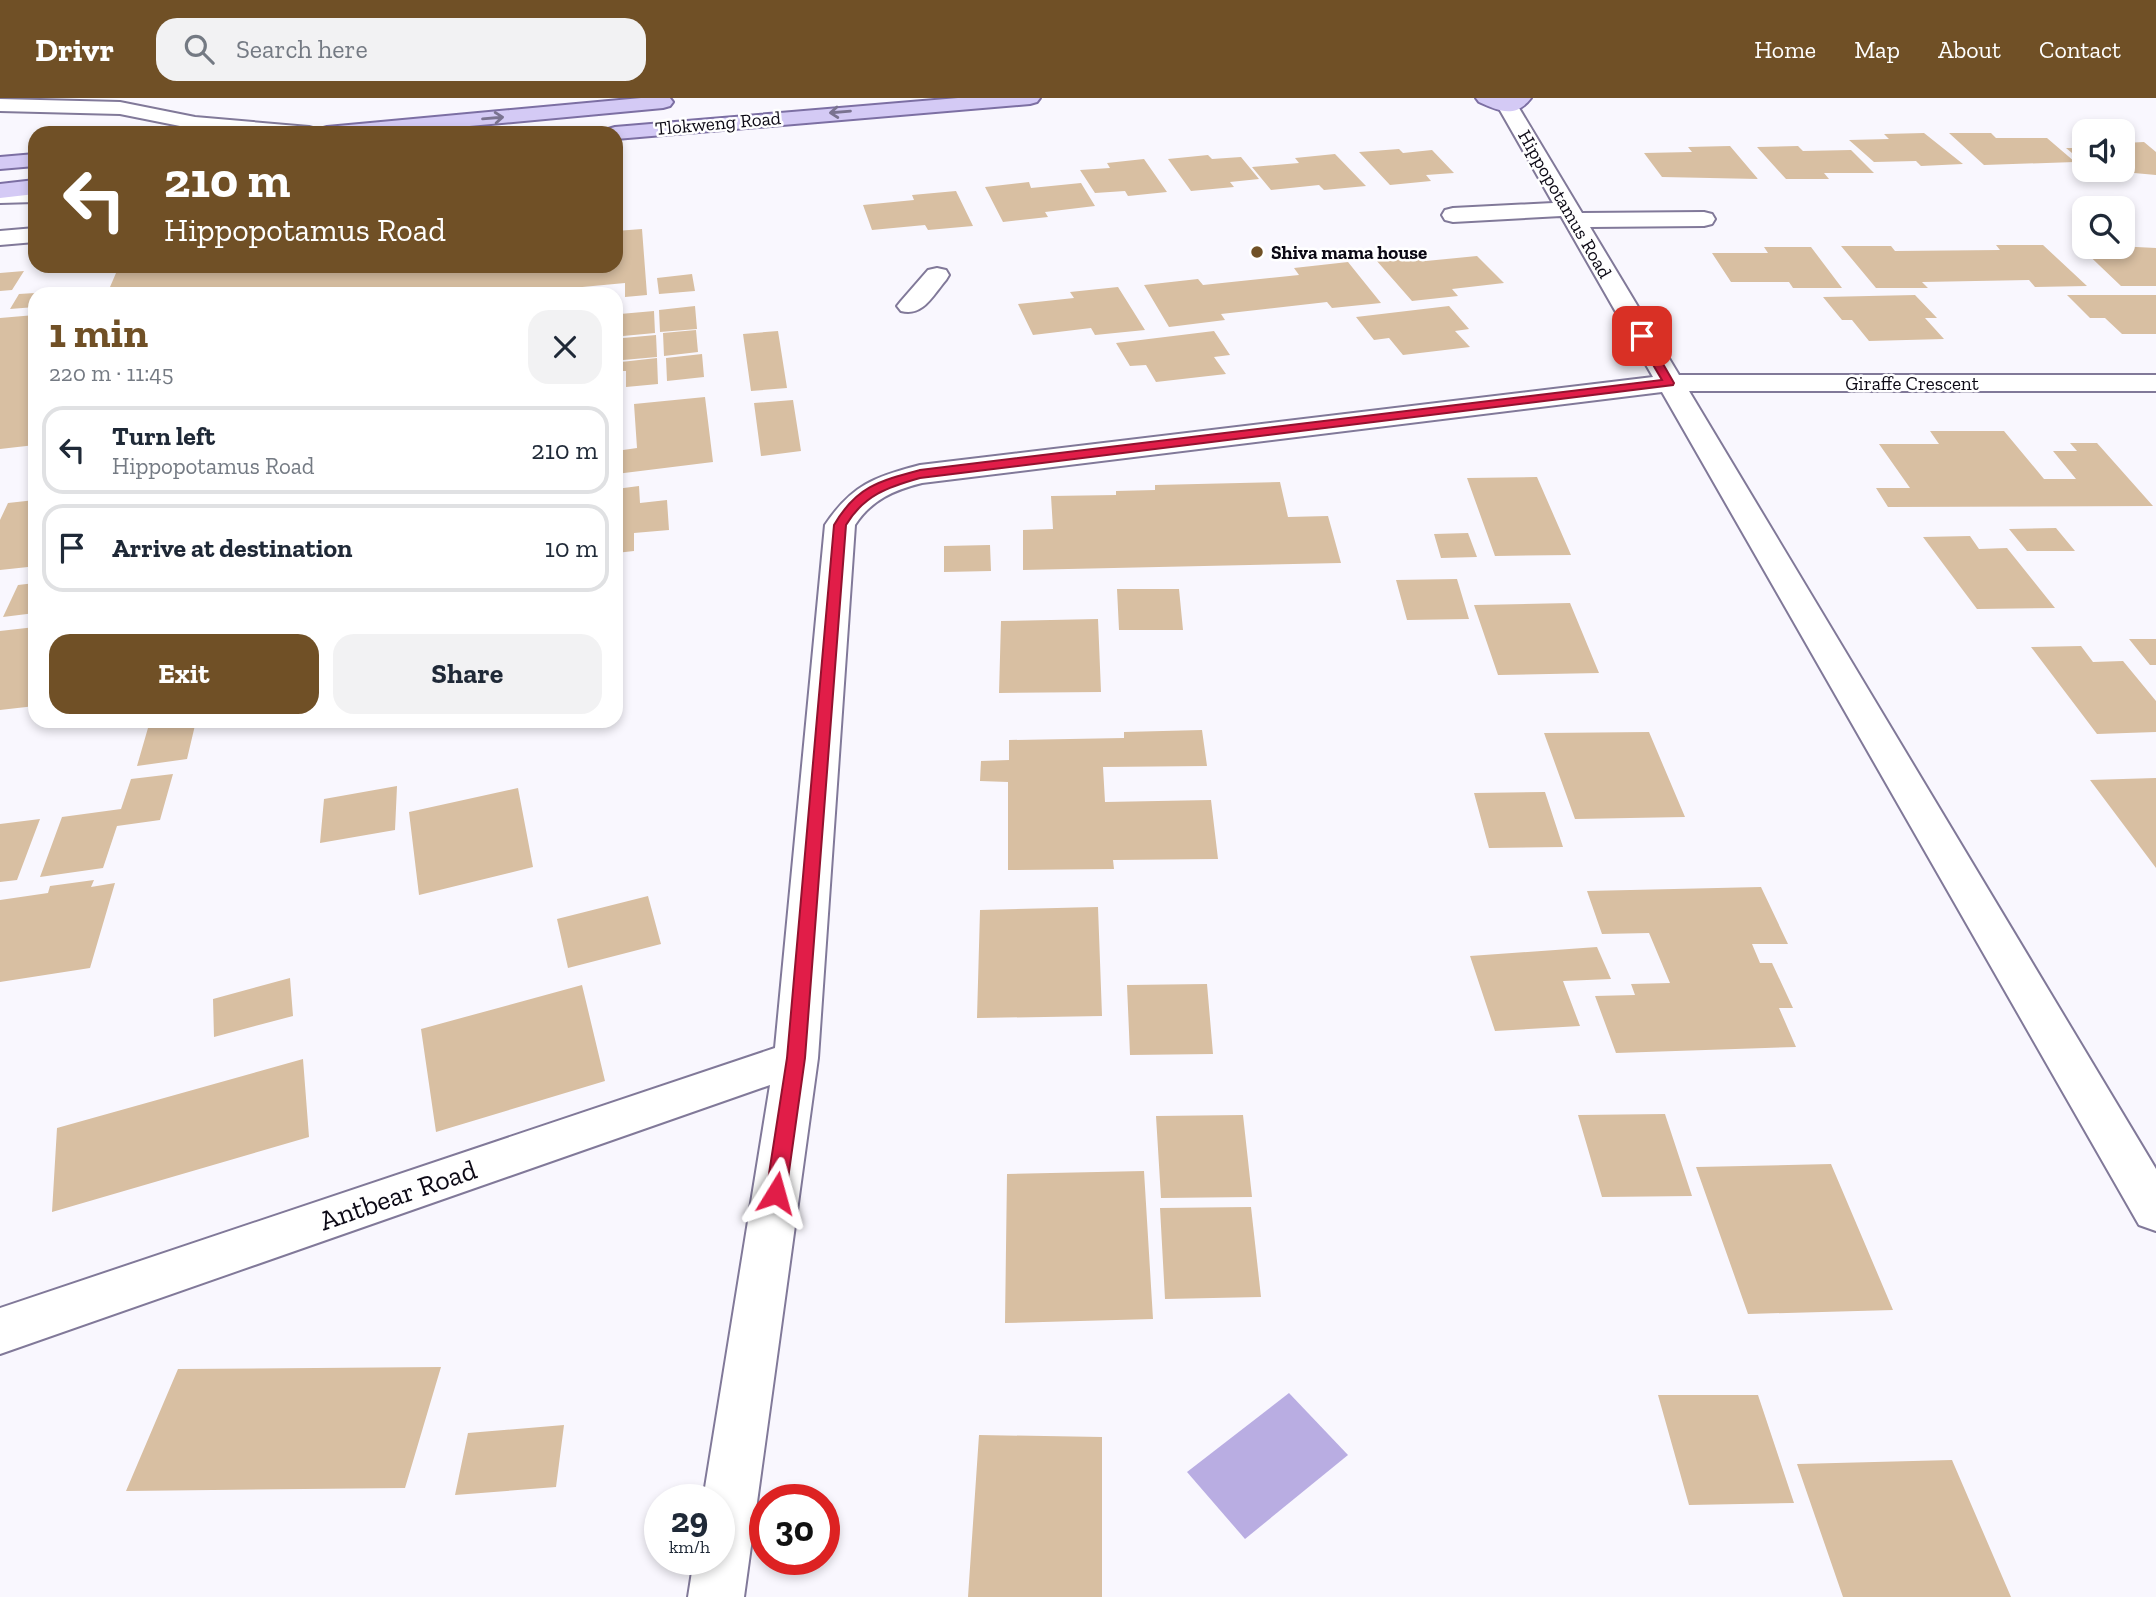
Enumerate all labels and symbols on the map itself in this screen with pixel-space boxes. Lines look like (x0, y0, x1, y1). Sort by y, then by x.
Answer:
street label: Tlokweng Road (654, 106, 782, 140)
one-way arrow (829, 106, 852, 119)
one-way arrow (481, 111, 503, 124)
street label: Hippopotamus Road (1513, 126, 1617, 283)
place label: Shiva mama house (1271, 241, 1427, 264)
marker: Shiva mama house (1249, 244, 1265, 260)
pin (1612, 306, 1672, 366)
street label: Giraffe Crescent (1845, 372, 1979, 395)
street label: Antbear Road (315, 1153, 481, 1237)
position arrow (739, 1156, 813, 1230)
speed limit sign: 30 (749, 1484, 840, 1575)

